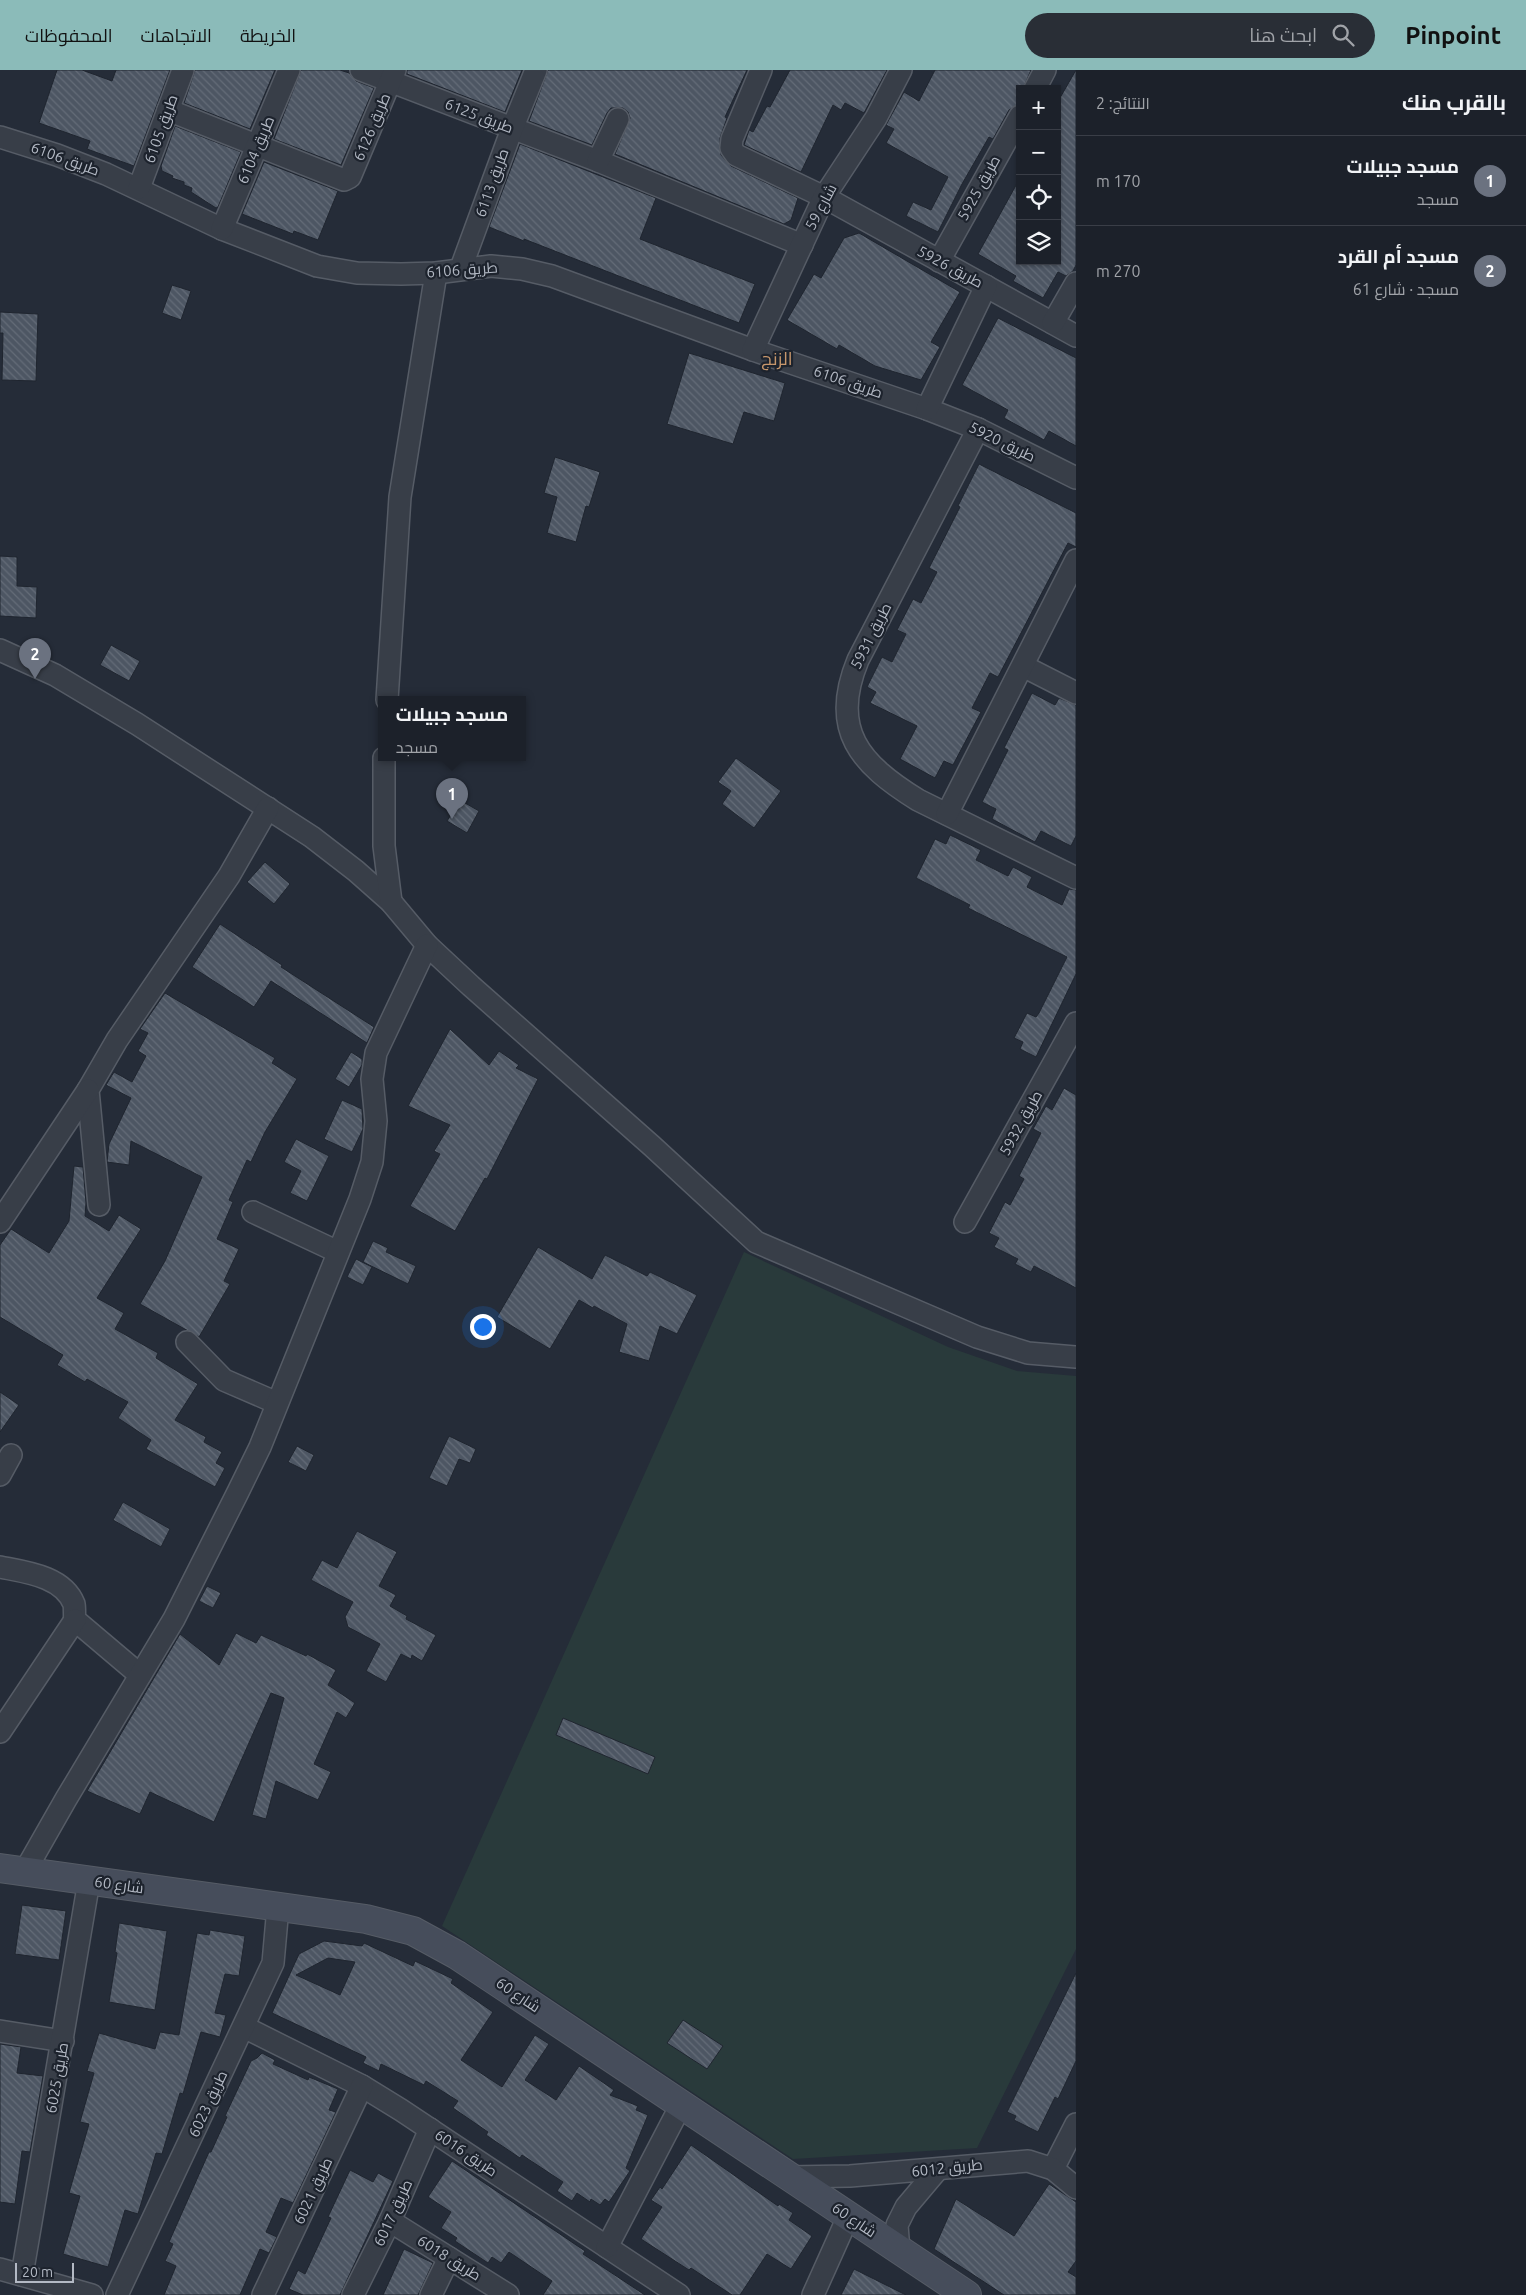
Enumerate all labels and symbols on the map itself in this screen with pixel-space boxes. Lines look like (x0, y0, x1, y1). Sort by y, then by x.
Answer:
street label: طريق 6126 (350, 91, 395, 164)
street label: طريق 6105 (140, 92, 183, 166)
street label: طريق 6125 (442, 95, 516, 138)
street label: طريق 6104 (234, 114, 279, 187)
street label: طريق 6106 (28, 138, 102, 181)
street label: طريق 6113 (471, 146, 514, 220)
street label: طريق 5925 (954, 152, 1005, 224)
street label: شارع 59 (801, 181, 842, 234)
street label: طريق 5926 (914, 242, 986, 293)
street label: طريق 6106 (426, 259, 498, 282)
district label: الزنج (761, 348, 793, 371)
street label: طريق 6106 (811, 362, 885, 403)
street label: طريق 5920 (965, 418, 1038, 467)
street label: طريق 5931 (847, 600, 896, 672)
pin: 2 (19, 638, 51, 679)
pin: 1 (436, 778, 468, 819)
street label: طريق 5932 (996, 1087, 1047, 1159)
your location (470, 1314, 496, 1340)
street label: شارع 60 (93, 1873, 145, 1899)
street label: شارع 60 (491, 1974, 544, 2018)
street label: طريق 6025 (42, 2041, 73, 2115)
street label: طريق 6023 (185, 2068, 232, 2141)
street label: طريق 6016 (431, 2126, 501, 2181)
street label: طريق 6021 (290, 2155, 337, 2228)
street label: طريق 6012 (910, 2155, 984, 2182)
street label: طريق 6017 (370, 2177, 417, 2250)
street label: شارع 60 (827, 2199, 880, 2243)
street label: طريق 6018 (413, 2231, 484, 2285)
scale bar (15, 2260, 74, 2283)

